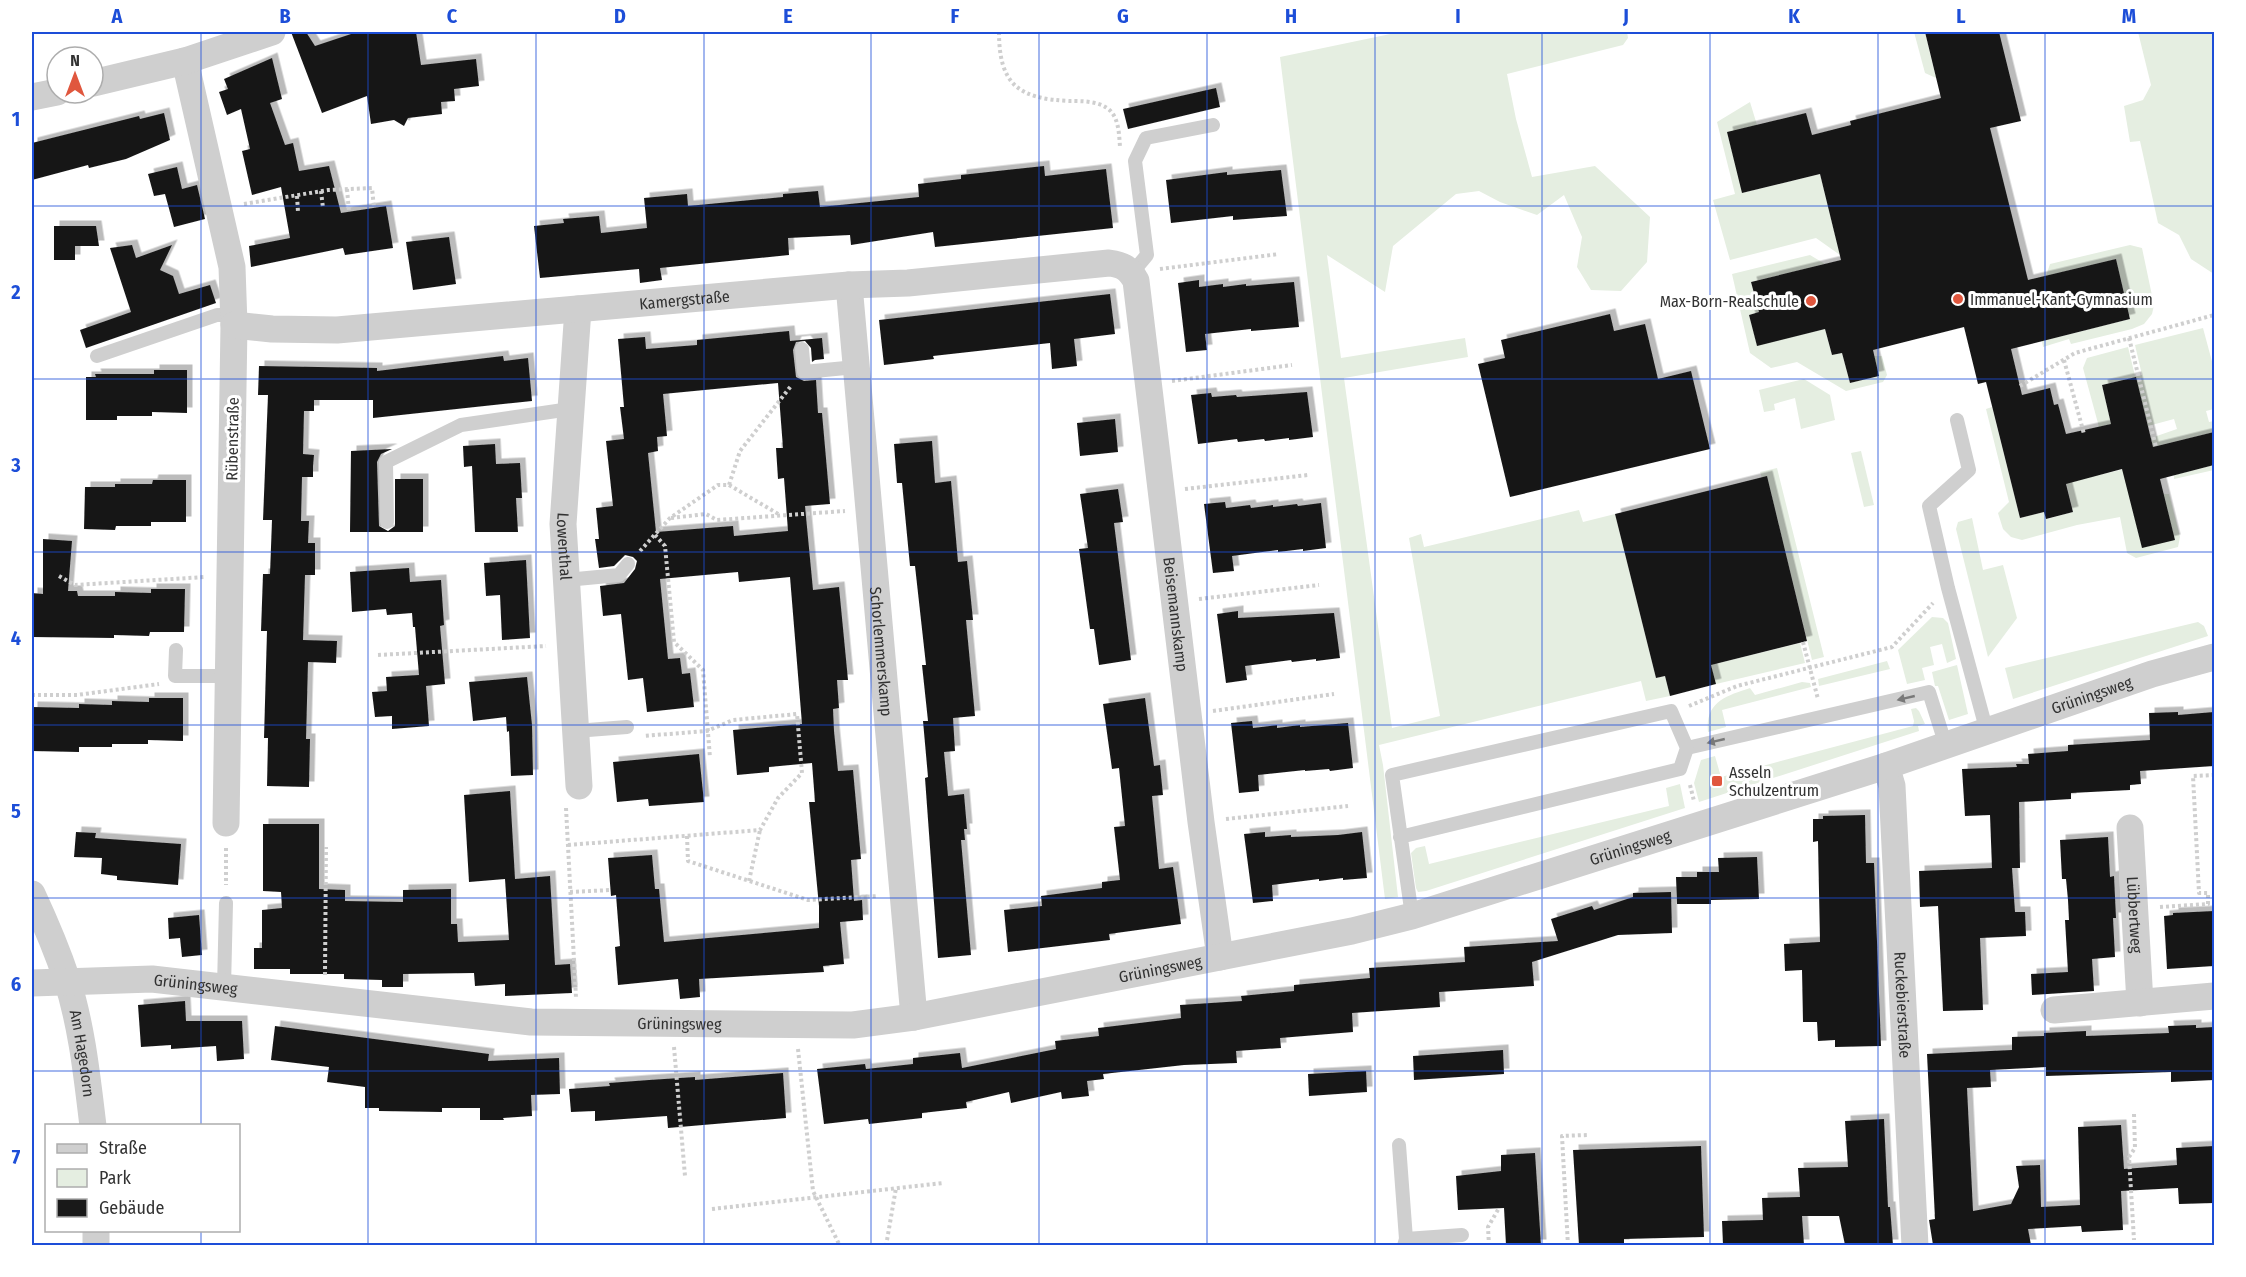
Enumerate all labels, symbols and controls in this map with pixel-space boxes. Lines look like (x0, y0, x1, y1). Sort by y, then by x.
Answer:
text: A (111, 4, 124, 28)
text: B (279, 4, 291, 28)
text: C (447, 4, 458, 28)
text: D (614, 4, 626, 28)
text: E (783, 4, 793, 28)
text: F (951, 4, 960, 28)
text: G (1117, 4, 1129, 28)
text: H (1285, 4, 1297, 28)
text: I (1455, 4, 1461, 28)
text: J (1622, 4, 1629, 28)
text: K (1788, 4, 1800, 28)
text: L (1956, 4, 1966, 28)
text: M (2122, 4, 2136, 28)
north arrow (45, 45, 105, 105)
text: N (70, 51, 80, 70)
text: 1 (12, 107, 20, 131)
text: 2 (10, 280, 21, 304)
street label: Kamergstraße (638, 287, 731, 313)
place label: Immanuel-Kant-Gymnasium (1970, 290, 2153, 309)
place label: Max-Born-Realschule (1660, 292, 1799, 311)
marker: Immanuel-Kant-Gymnasium (1951, 292, 1965, 306)
marker: Max-Born-Realschule (1804, 294, 1818, 308)
street label: Rübenstraße (222, 397, 243, 481)
text: 3 (10, 453, 21, 477)
street label: Lowenthal (553, 512, 575, 581)
street label: Beisemannskamp (1159, 556, 1192, 673)
street label: Schorlemmerskamp (866, 586, 896, 717)
text: 4 (11, 626, 21, 650)
street label: Grüningsweg (2049, 672, 2135, 718)
one-way arrow (1897, 693, 1915, 703)
one-way arrow (1707, 737, 1725, 747)
place label: Asseln Schulzentrum (1729, 763, 1819, 800)
marker: Asseln Schulzentrum (1710, 774, 1724, 788)
text: 5 (11, 799, 21, 823)
street label: Grüningsweg (1587, 826, 1674, 869)
street label: Lübbertweg (2123, 876, 2146, 954)
street label: Ruckebierstraße (1890, 951, 1915, 1059)
street label: Grüningsweg (1117, 952, 1204, 987)
street label: Grüningsweg (153, 970, 239, 999)
text: 6 (11, 972, 21, 996)
street label: Am Hagedorn (65, 1008, 98, 1098)
street label: Grüningsweg (637, 1014, 722, 1034)
legend (45, 1124, 240, 1232)
text: Straße (99, 1137, 147, 1159)
text: 7 (12, 1145, 21, 1169)
text: Park (99, 1167, 132, 1189)
text: Gebäude (99, 1197, 165, 1219)

